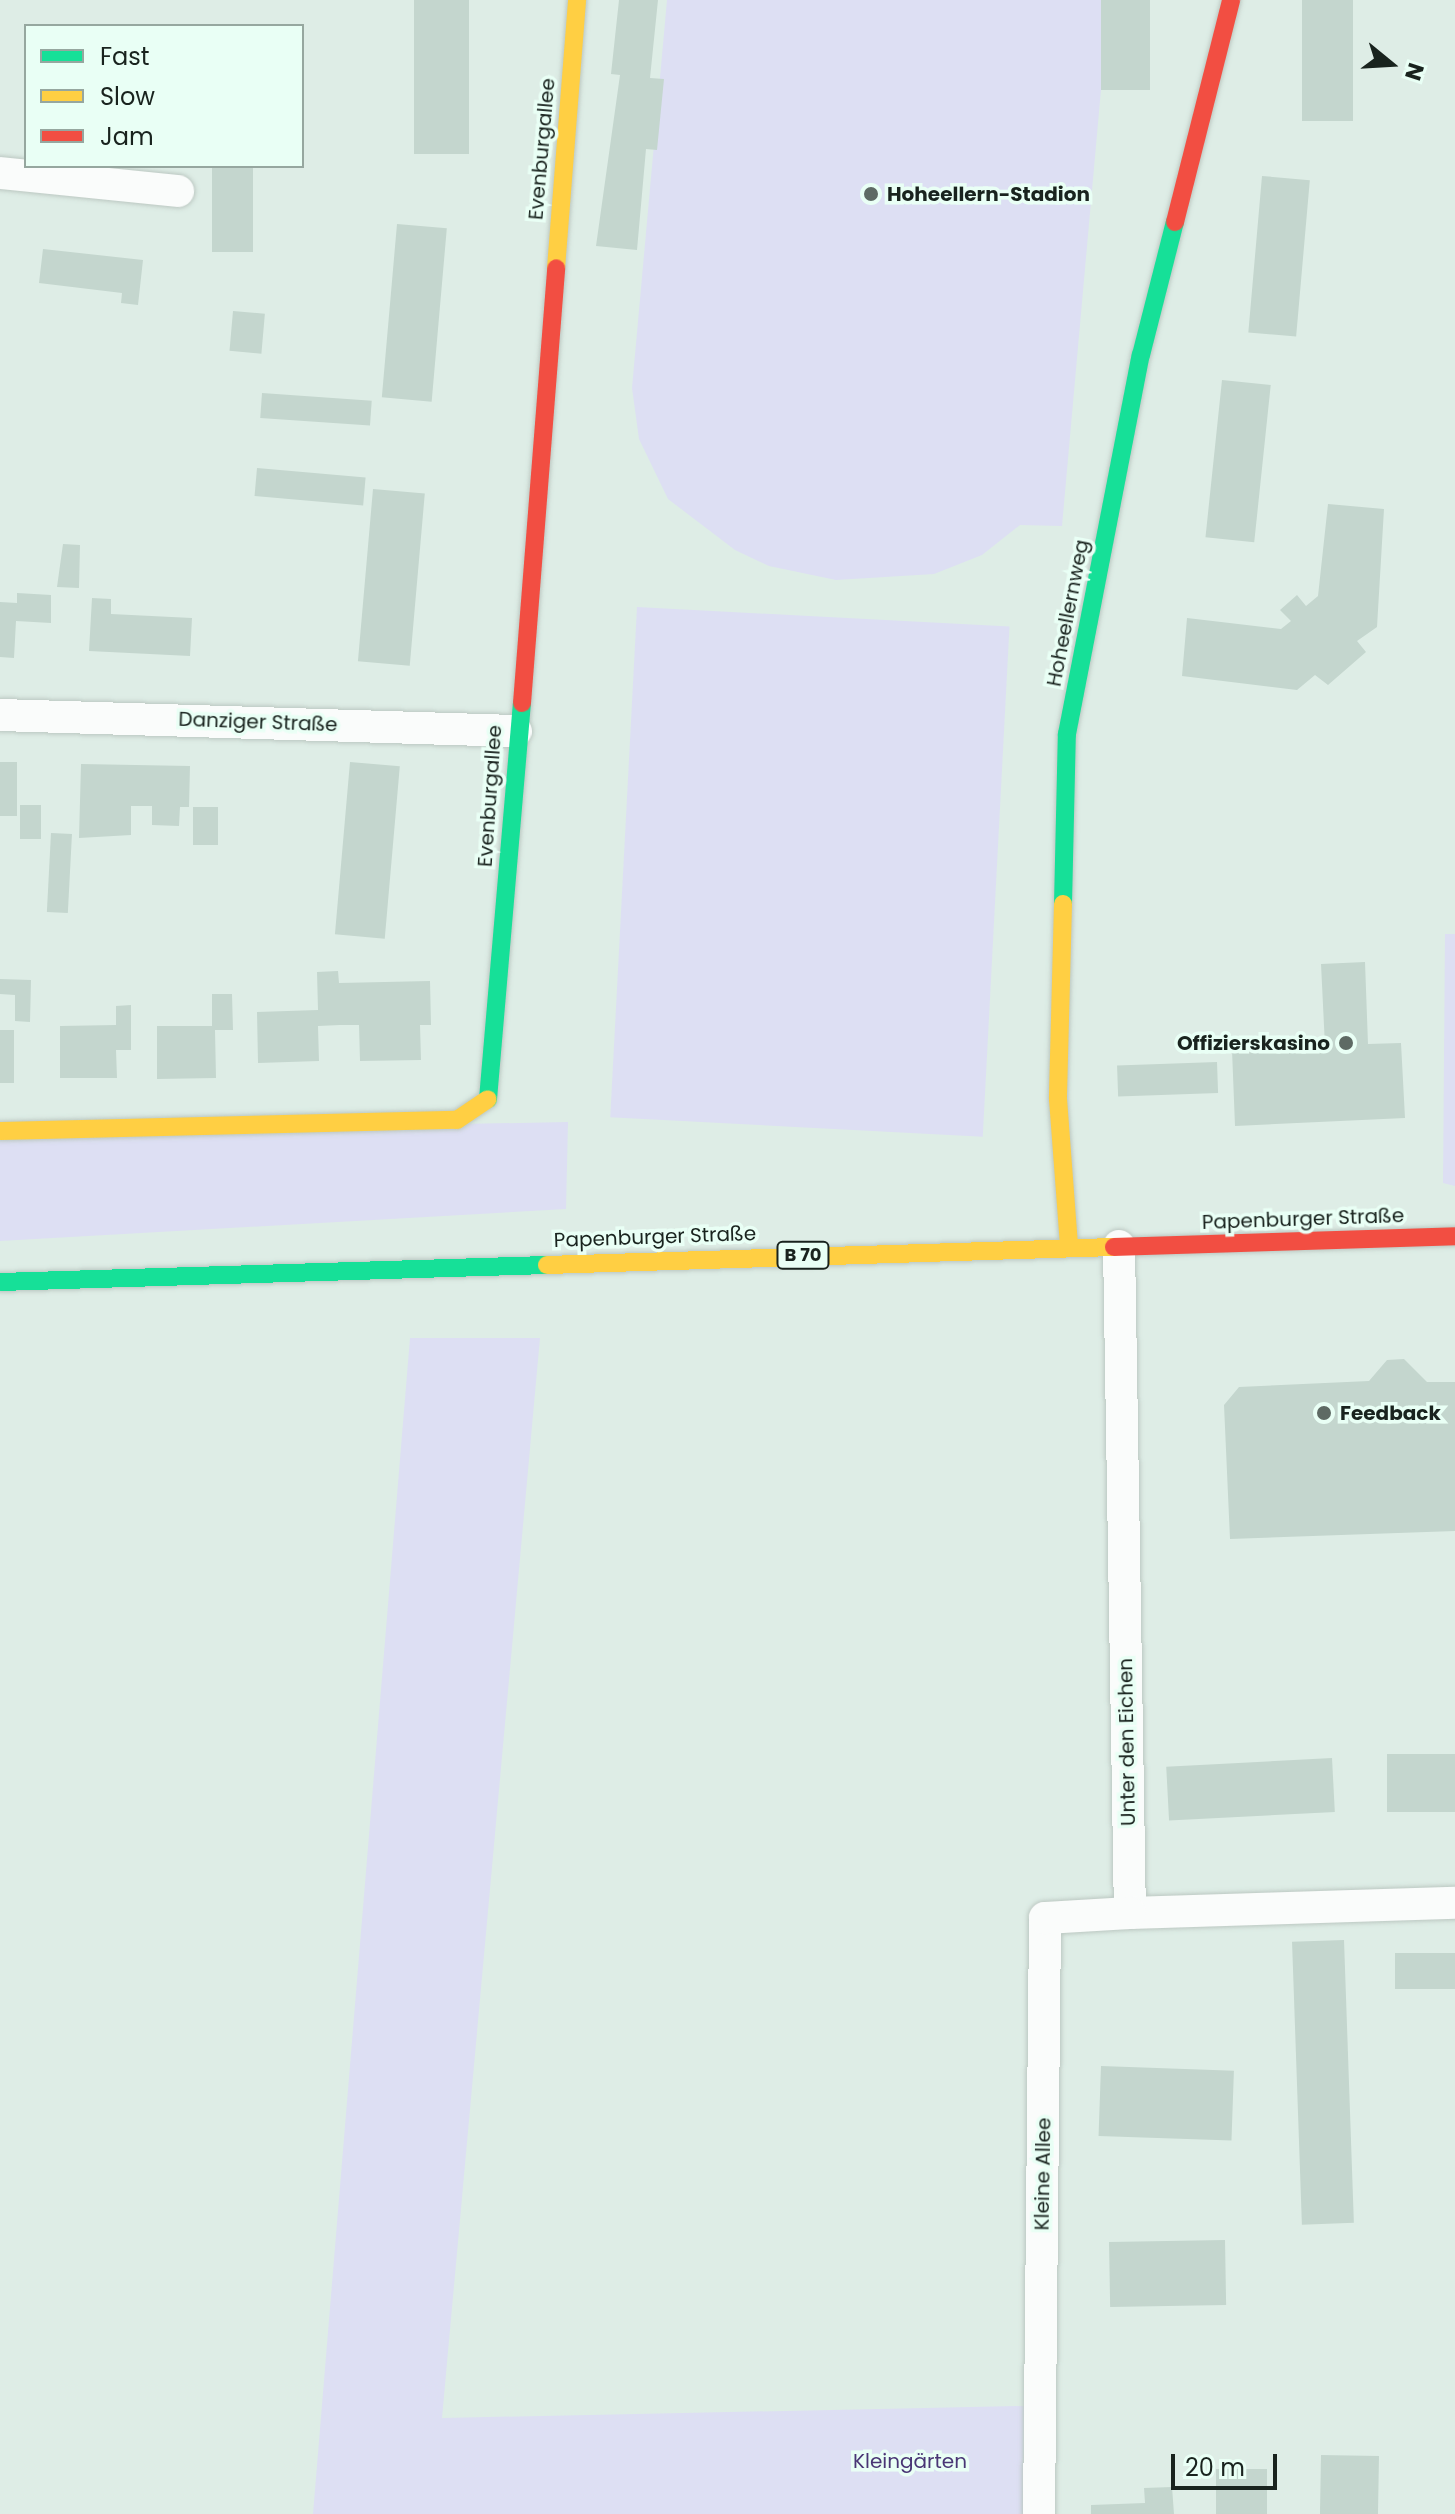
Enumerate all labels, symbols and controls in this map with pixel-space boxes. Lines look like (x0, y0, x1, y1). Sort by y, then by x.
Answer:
legend (24, 24, 304, 168)
north arrow (1351, 24, 1431, 104)
text: Fast (100, 40, 150, 73)
text: N (1397, 59, 1432, 84)
street label: Evenburgallee (524, 77, 560, 221)
text: Slow (100, 80, 155, 113)
text: Jam (100, 120, 154, 153)
place label: Hoheellern-Stadion (887, 182, 1090, 206)
marker: Hoheellern-Stadion (862, 185, 880, 203)
street label: Hoheellernweg (1042, 538, 1094, 688)
street label: Danziger Straße (178, 707, 338, 737)
street label: Evenburgallee (473, 724, 507, 868)
place label: Offizierskasino (1177, 1031, 1330, 1055)
marker: Offizierskasino (1337, 1034, 1355, 1052)
street label: Papenburger Straße (1201, 1203, 1405, 1235)
street label: Papenburger Straße (553, 1221, 757, 1253)
road number: B 70 (775, 1241, 831, 1269)
place label: Feedback (1340, 1401, 1441, 1425)
marker: Feedback (1315, 1404, 1333, 1422)
street label: Unter den Eichen (1114, 1658, 1140, 1826)
street label: Kleine Allee (1030, 2117, 1056, 2231)
scale bar (1175, 2438, 1281, 2488)
park label: Kleingärten (853, 2449, 967, 2473)
text: 20 m (1185, 2451, 1245, 2484)

